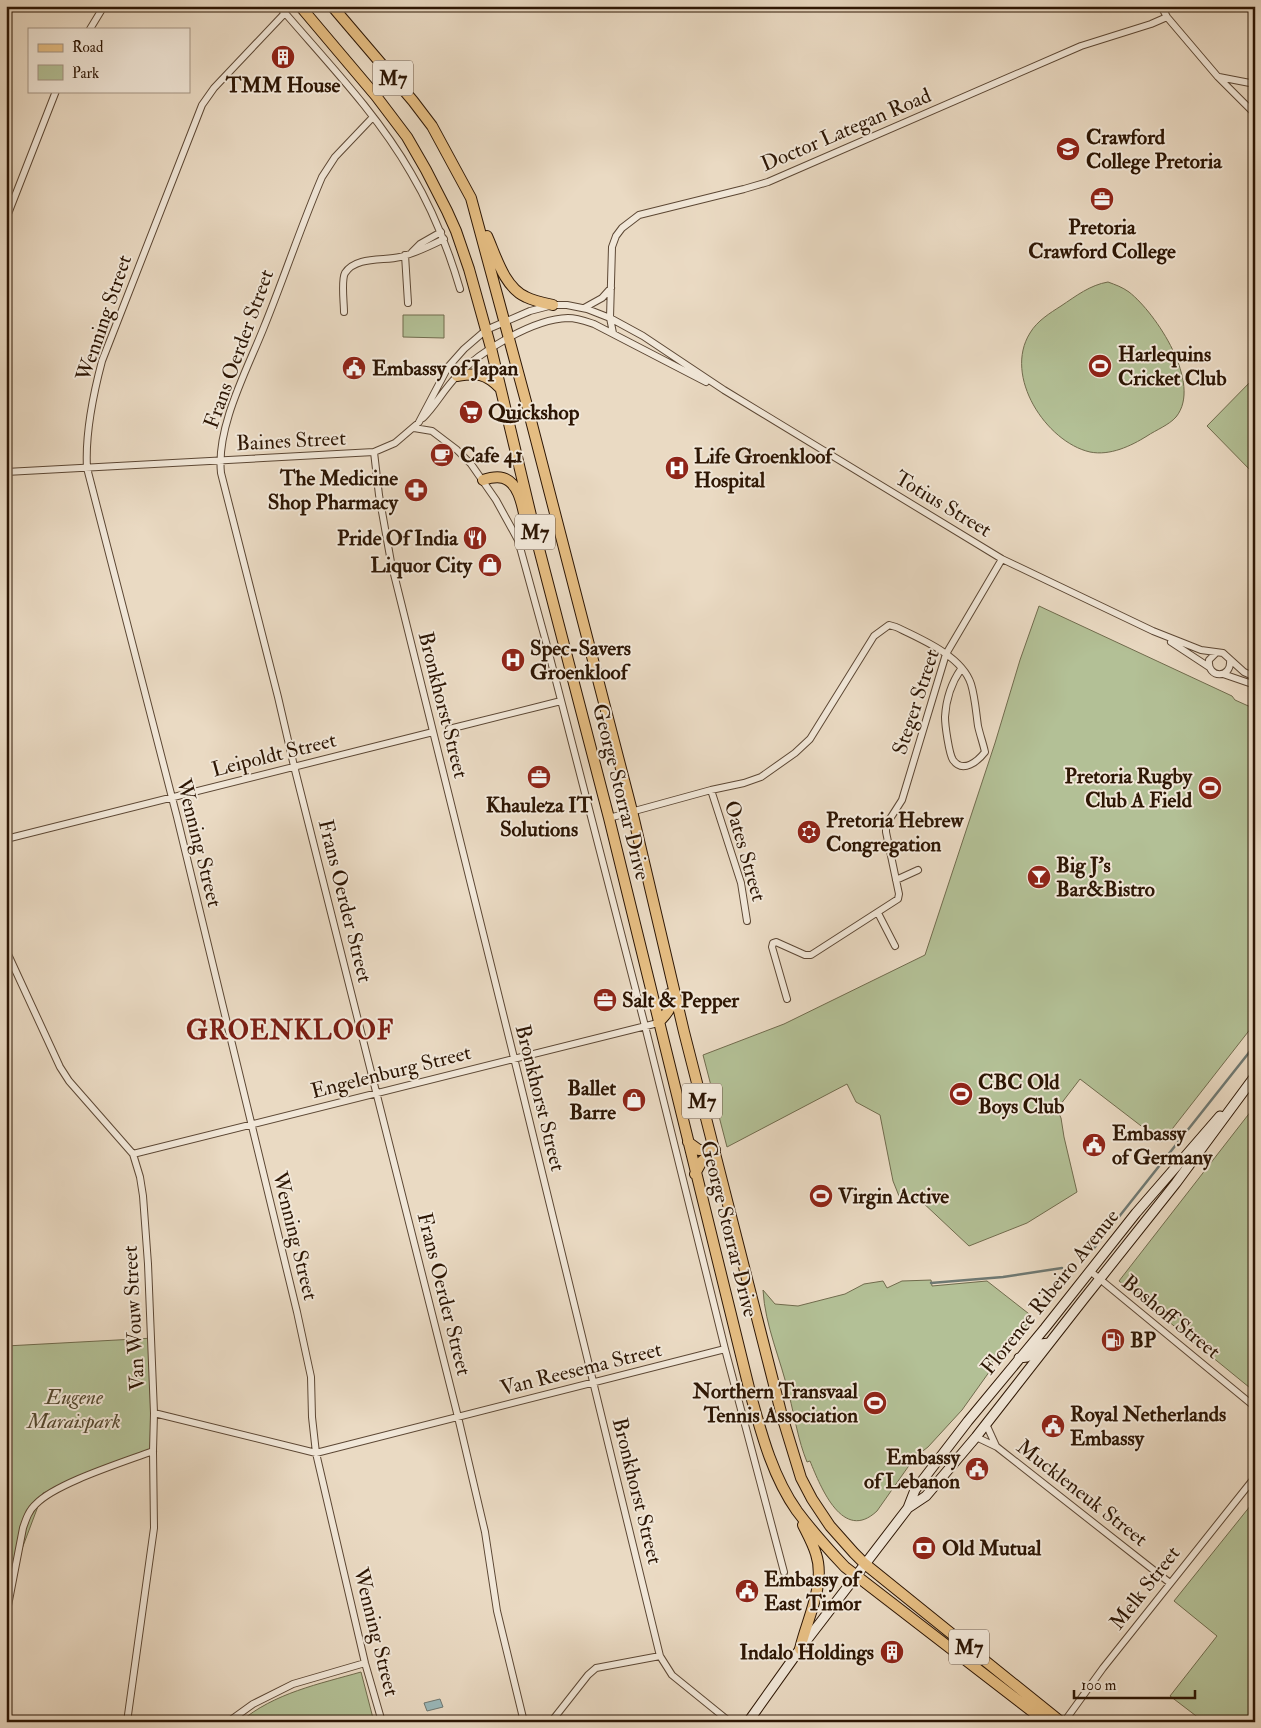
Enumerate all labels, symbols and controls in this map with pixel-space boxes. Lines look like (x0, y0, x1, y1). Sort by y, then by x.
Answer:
legend (28, 28, 190, 92)
text: Road (72, 38, 104, 57)
building icon: TMM House (270, 44, 296, 70)
road number: M7 (373, 60, 413, 96)
text: Park (72, 64, 99, 83)
place label: TMM House (225, 72, 340, 99)
street label: Doctor Lategan Road (757, 82, 936, 178)
place label: Crawford College Pretoria (1086, 124, 1223, 175)
school or university icon: Crawford College Pretoria (1055, 136, 1081, 162)
office icon: Pretoria Crawford College (1089, 186, 1115, 212)
place label: Pretoria Crawford College (1028, 214, 1176, 265)
street label: Wenning Street (69, 251, 138, 386)
street label: Frans Oerder Street (198, 266, 280, 432)
place label: Harlequins Cricket Club (1118, 341, 1227, 392)
sports icon: Harlequins Cricket Club (1087, 353, 1113, 379)
public building icon: Embassy of Japan (341, 355, 367, 381)
place label: Embassy of Japan (372, 355, 519, 382)
supermarket icon: Quickshop (458, 399, 484, 425)
place label: Quickshop (488, 399, 580, 426)
street label: Baines Street (235, 425, 347, 457)
cafe icon: Cafe 41 (429, 442, 455, 468)
place label: Cafe 41 (460, 442, 523, 469)
place label: Life Groenkloof Hospital (694, 443, 835, 494)
hospital icon: Life Groenkloof Hospital (664, 455, 690, 481)
place label: The Medicine Shop Pharmacy (268, 465, 399, 516)
street label: Totius Street (890, 465, 997, 544)
pharmacy icon: The Medicine Shop Pharmacy (403, 477, 429, 503)
road number: M7 (515, 514, 555, 550)
place label: Pride Of India (337, 525, 459, 552)
restaurant icon: Pride Of India (462, 525, 488, 551)
place label: Liquor City (370, 552, 473, 579)
shop icon: Liquor City (477, 552, 503, 578)
street label: Bronkhorst Street (412, 629, 474, 781)
place label: Spec-Savers Groenkloof (530, 635, 631, 686)
street label: Steger Street (886, 646, 946, 758)
hospital icon: Spec-Savers Groenkloof (500, 647, 526, 673)
street label: George Storrar Drive (586, 701, 656, 883)
street label: Leipoldt Street (209, 726, 339, 784)
place label: Pretoria Rugby Club A Field (1065, 763, 1193, 814)
office icon: Khauleza IT Solutions (526, 764, 552, 790)
street label: Wenning Street (170, 775, 228, 910)
sports icon: Pretoria Rugby Club A Field (1197, 775, 1223, 801)
place label: Khauleza IT Solutions (486, 792, 593, 843)
street label: Oates Street (718, 798, 772, 905)
place label: Pretoria Hebrew Congregation (826, 807, 964, 858)
street label: Frans Oerder Street (312, 817, 378, 986)
synagogue icon: Pretoria Hebrew Congregation (796, 819, 822, 845)
place label: Big J's Bar&Bistro (1056, 852, 1155, 903)
bar icon: Big J's Bar&Bistro (1026, 864, 1052, 890)
office icon: Salt & Pepper (592, 987, 618, 1013)
place label: Salt & Pepper (622, 987, 740, 1014)
district label: GROENKLOOF (186, 1015, 394, 1047)
street label: Bronkhorst Street (509, 1022, 571, 1174)
street label: Engelenburg Street (308, 1039, 474, 1105)
place label: CBC Old Boys Club (978, 1069, 1065, 1120)
place label: Ballet Barre (567, 1075, 616, 1126)
sports icon: CBC Old Boys Club (948, 1081, 974, 1107)
road number: M7 (682, 1084, 722, 1118)
shop icon: Ballet Barre (621, 1087, 647, 1113)
place label: Embassy of Germany (1112, 1120, 1213, 1171)
public building icon: Embassy of Germany (1081, 1132, 1107, 1158)
street label: George Storrar Drive (694, 1138, 764, 1320)
street label: Wenning Street (266, 1168, 324, 1303)
sports icon: Virgin Active (808, 1183, 834, 1209)
place label: Virgin Active (837, 1183, 949, 1210)
street label: Florence Ribeiro Avenue (975, 1203, 1125, 1380)
street label: Frans Oerder Street (411, 1210, 477, 1379)
street label: Van Wouw Street (117, 1245, 151, 1391)
street label: Boshoff Street (1116, 1269, 1226, 1365)
fuel station icon: BP (1100, 1327, 1126, 1353)
place label: BP (1130, 1327, 1157, 1354)
street label: Van Reesema Street (498, 1336, 665, 1402)
place label: Northern Transvaal Tennis Association (692, 1378, 859, 1429)
park label: Eugene Maraispark (25, 1384, 121, 1435)
sports icon: Northern Transvaal Tennis Association (862, 1390, 888, 1416)
place label: Royal Netherlands Embassy (1070, 1401, 1226, 1452)
public building icon: Royal Netherlands Embassy (1040, 1413, 1066, 1439)
street label: Bronkhorst Street (606, 1415, 668, 1567)
street label: Muckleneuk Street (1011, 1433, 1153, 1553)
place label: Embassy of Lebanon (864, 1444, 961, 1495)
public building icon: Embassy of Lebanon (964, 1456, 990, 1482)
bank icon: Old Mutual (911, 1535, 937, 1561)
place label: Old Mutual (942, 1535, 1042, 1562)
street label: Melk Street (1104, 1540, 1186, 1635)
street label: Wenning Street (347, 1564, 405, 1699)
place label: Embassy of East Timor (764, 1566, 862, 1617)
public building icon: Embassy of East Timor (734, 1578, 760, 1604)
road number: M7 (949, 1630, 989, 1664)
place label: Indalo Holdings (739, 1639, 874, 1666)
building icon: Indalo Holdings (879, 1639, 905, 1665)
scale bar (1074, 1668, 1195, 1700)
text: 100 m (1081, 1676, 1117, 1695)

